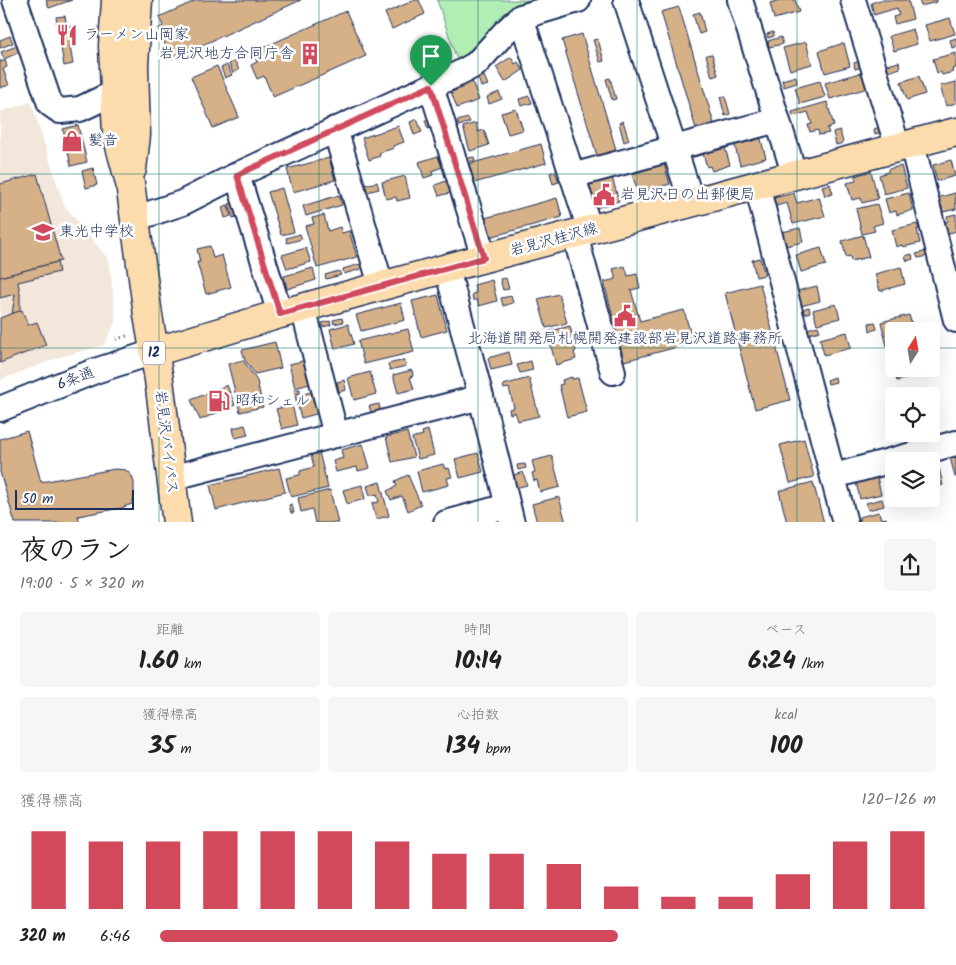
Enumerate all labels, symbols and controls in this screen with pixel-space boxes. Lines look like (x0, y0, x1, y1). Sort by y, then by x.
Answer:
restaurant icon: ラーメン山岡家 (54, 22, 80, 48)
place label: ラーメン山岡家 (84, 23, 189, 47)
pin (410, 35, 452, 86)
building icon: 岩見沢地方合同庁舎 (297, 41, 323, 67)
place label: 岩見沢地方合同庁舎 (159, 42, 294, 66)
icon: arrive (417, 42, 445, 70)
shop icon: 髪音 (59, 128, 85, 154)
place label: 髪音 (88, 129, 118, 153)
public building icon: 岩見沢日の出郵便局 (591, 182, 617, 208)
place label: 岩見沢日の出郵便局 (620, 183, 755, 207)
street label: 岩見沢桂沢線 (507, 217, 601, 263)
school or university icon: 東光中学校 (30, 219, 56, 245)
place label: 東光中学校 (59, 220, 134, 244)
public building icon: 北海道開発局札幌開発建設部岩見沢道路事務所 (612, 303, 638, 329)
north arrow (885, 322, 940, 378)
map controls (885, 322, 940, 507)
place label: 北海道開発局札幌開発建設部岩見沢道路事務所 (467, 327, 783, 351)
road number: 12 (143, 342, 165, 364)
street label: 6条通 (54, 361, 98, 397)
button: locate (885, 387, 940, 442)
fuel station icon: 昭和シェル (206, 388, 232, 414)
street label: 岩見沢バイパス (148, 389, 184, 495)
place label: 昭和シェル (235, 389, 310, 413)
button: layers (885, 452, 940, 507)
scale bar (15, 488, 134, 511)
text: 50 m (22, 488, 53, 510)
text: 夜のラン (20, 529, 132, 574)
button: share (884, 539, 936, 591)
text: 19:00 · 5 × 320 m (20, 571, 144, 596)
text: 距離 (156, 619, 184, 641)
text: 時間 (464, 619, 492, 641)
text: ペース (765, 619, 807, 641)
text: 1.60 (138, 641, 178, 681)
text: 10:14 (454, 641, 502, 681)
text: 6:24 (748, 641, 796, 681)
text: km (178, 653, 202, 675)
text: /km (796, 653, 824, 675)
text: 獲得標高 (142, 704, 198, 726)
text: 心拍数 (457, 704, 499, 726)
text: kcal (775, 704, 797, 726)
text: 35 (148, 726, 175, 766)
text: 134 (445, 726, 480, 766)
text: 100 (769, 726, 803, 766)
text: m (175, 738, 192, 760)
text: bpm (480, 738, 511, 760)
text: 120–126 m (862, 787, 936, 812)
text: 獲得標高 (20, 789, 84, 814)
text: 320 m (20, 924, 66, 949)
text: 6:46 (100, 924, 131, 949)

